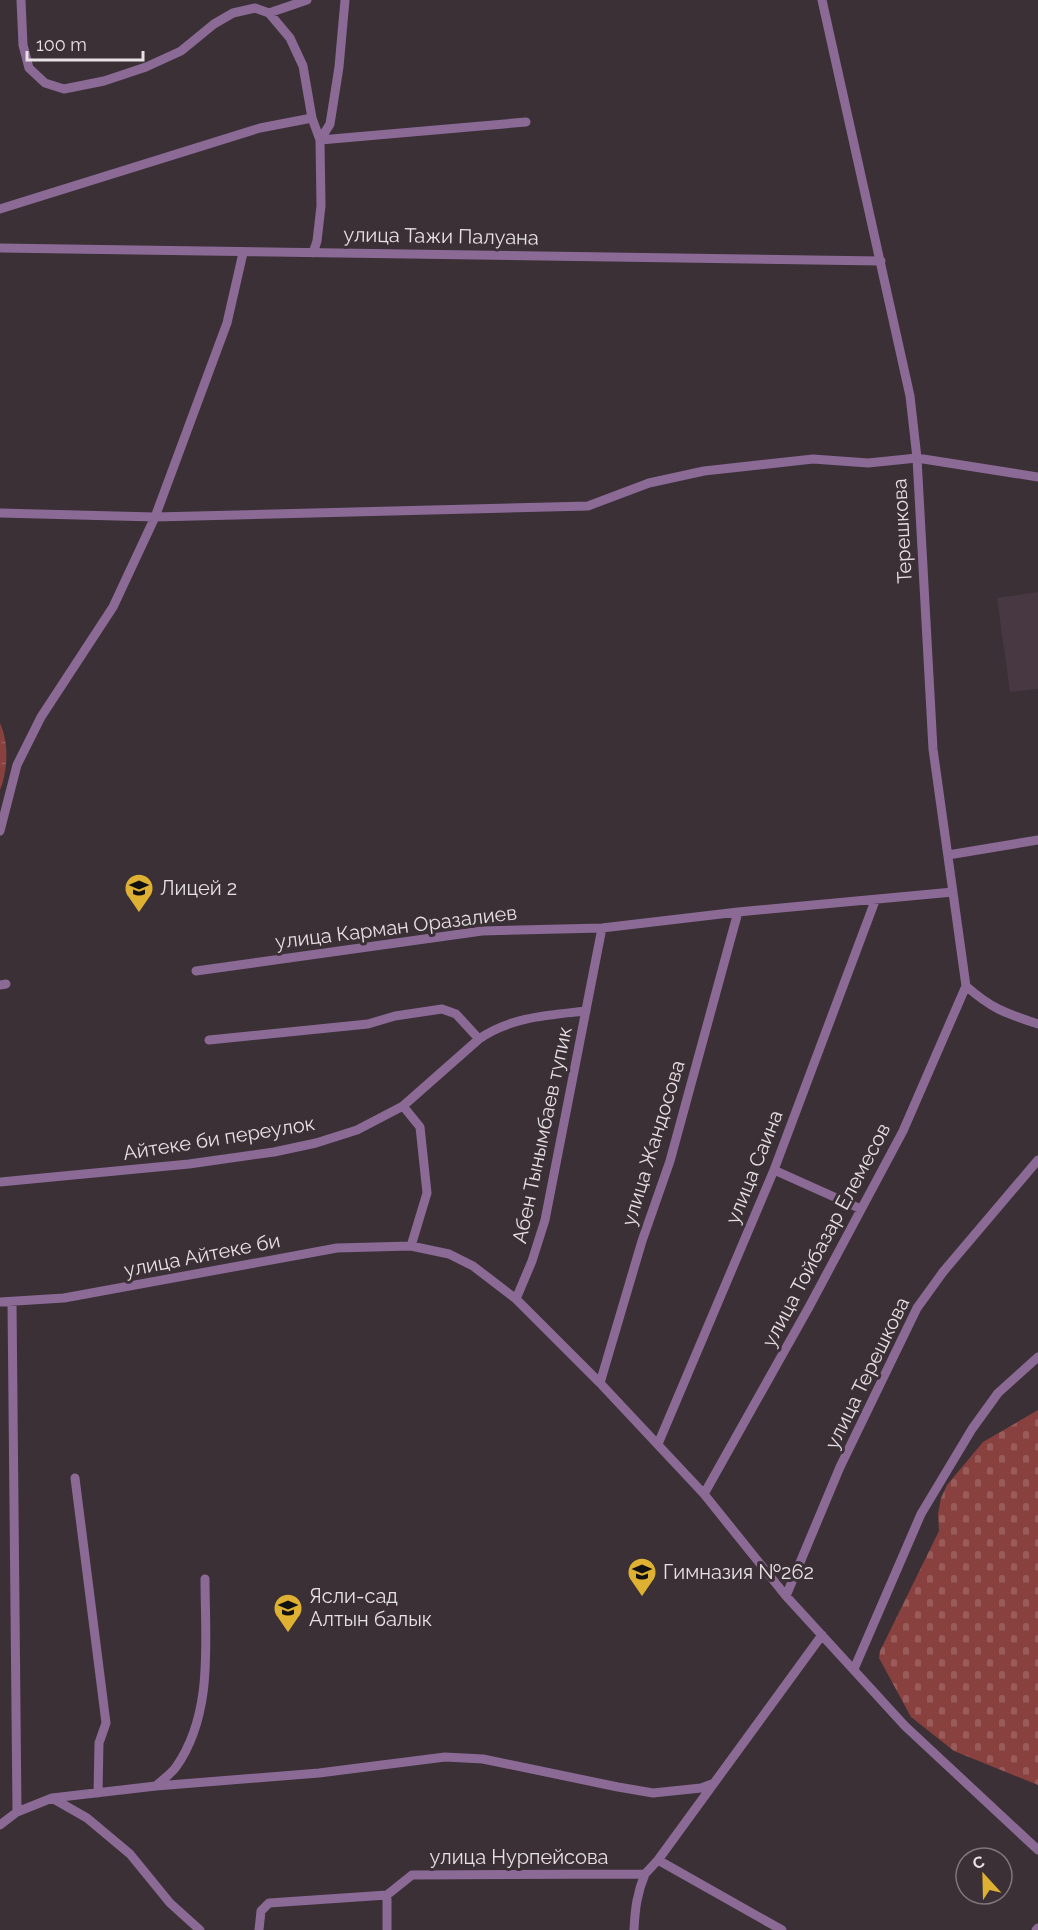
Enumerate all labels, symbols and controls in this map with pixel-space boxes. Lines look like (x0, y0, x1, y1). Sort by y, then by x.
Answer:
scale bar (27, 24, 142, 62)
text: 100 m (36, 34, 87, 55)
street label: улица Тажи Палуана (343, 222, 539, 250)
street label: Терешкова (887, 478, 917, 584)
school or university icon: Лицей 2 (123, 872, 155, 914)
place label: Лицей 2 (160, 876, 237, 900)
street label: улица Карман Оразалиев (274, 900, 518, 954)
street label: Абен Тынымбаев тупик (507, 1024, 577, 1246)
street label: улица Жандосова (616, 1057, 690, 1229)
street label: улица Саина (720, 1107, 788, 1227)
street label: Айтеке би переулок (121, 1111, 317, 1165)
street label: улица Тойбазар Елемесов (757, 1119, 895, 1351)
street label: улица Айтеке би (122, 1228, 282, 1282)
street label: улица Терешкова (820, 1293, 914, 1453)
school or university icon: Гимназия №262 (626, 1556, 658, 1598)
place label: Гимназия №262 (663, 1560, 814, 1584)
place label: Ясли-сад Алтын балык (309, 1584, 432, 1631)
school or university icon: Ясли-сад Алтын балык (272, 1592, 304, 1634)
street label: улица Нурпейсова (430, 1845, 608, 1869)
north arrow (954, 1846, 1014, 1906)
text: С (970, 1852, 987, 1873)

